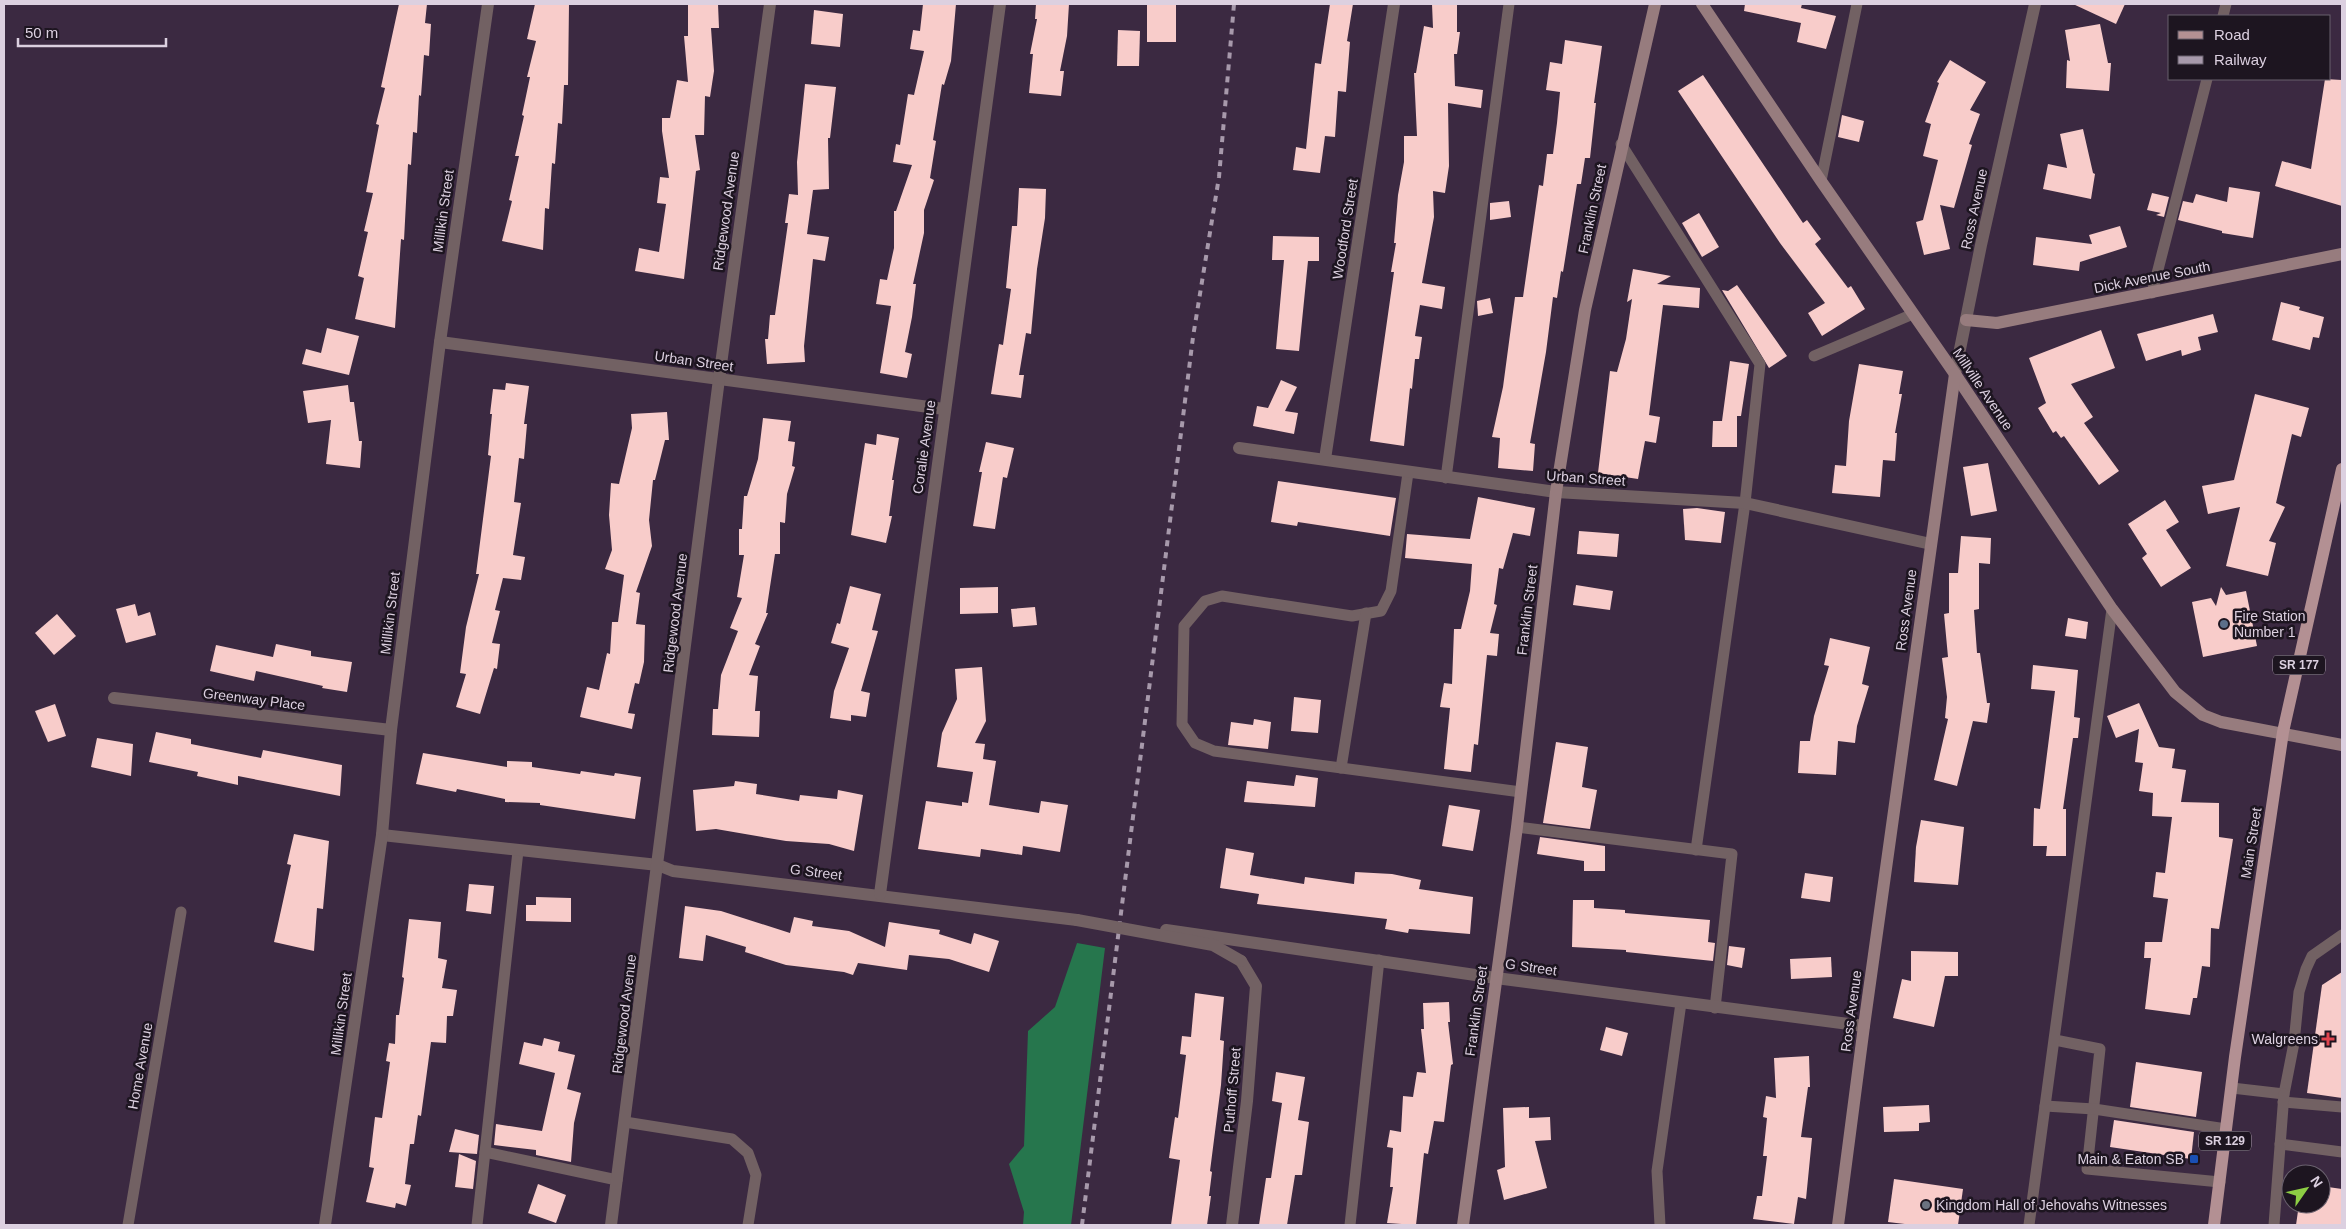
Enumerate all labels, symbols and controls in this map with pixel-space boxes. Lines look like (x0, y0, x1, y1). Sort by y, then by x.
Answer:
scale bar (18, 15, 165, 47)
legend (2168, 15, 2331, 80)
text: 50 m (25, 24, 58, 41)
text: Road (2214, 26, 2250, 43)
text: Railway (2214, 51, 2267, 68)
street label: Ridgewood Avenue (710, 150, 742, 272)
street label: Franklin Street (1575, 163, 1609, 255)
street label: Ross Avenue (1958, 167, 1990, 251)
street label: Millikin Street (429, 169, 457, 253)
street label: Woodford Street (1329, 177, 1361, 280)
street label: Dick Avenue South (2093, 258, 2211, 296)
street label: Millville Avenue (1950, 345, 2016, 433)
street label: Urban Street (654, 348, 735, 374)
street label: Coralie Avenue (909, 399, 939, 495)
street label: Urban Street (1546, 467, 1626, 489)
street label: Ridgewood Avenue (660, 552, 690, 674)
street label: Franklin Street (1514, 564, 1541, 656)
street label: Ross Avenue (1892, 568, 1920, 652)
street label: Millikin Street (377, 571, 403, 655)
place label: Fire Station Number 1 (2234, 608, 2306, 640)
marker: Fire Station Number 1 (2218, 618, 2230, 630)
road number: SR 177 (2273, 656, 2325, 674)
street label: Greenway Place (202, 685, 306, 713)
street label: Main Street (2237, 806, 2265, 880)
street label: G Street (789, 861, 843, 883)
street label: Ridgewood Avenue (609, 953, 639, 1075)
street label: G Street (1504, 955, 1558, 979)
street label: Franklin Street (1462, 965, 1490, 1057)
street label: Ross Avenue (1837, 969, 1865, 1053)
street label: Millikin Street (327, 972, 355, 1056)
street label: Home Avenue (125, 1021, 156, 1111)
place label: Walgreens (2252, 1031, 2318, 1047)
marker: Walgreens (2322, 1033, 2334, 1045)
street label: Puthoff Street (1220, 1047, 1244, 1133)
road number: SR 129 (2199, 1132, 2251, 1150)
place label: Main & Eaton SB (2077, 1151, 2184, 1167)
marker: Main & Eaton SB (2188, 1153, 2200, 1165)
north arrow (2281, 1164, 2331, 1214)
text: N (2307, 1173, 2326, 1190)
place label: Kingdom Hall of Jehovahs Witnesses (1936, 1197, 2167, 1213)
marker: Kingdom Hall of Jehovahs Witnesses (1920, 1199, 1932, 1211)

